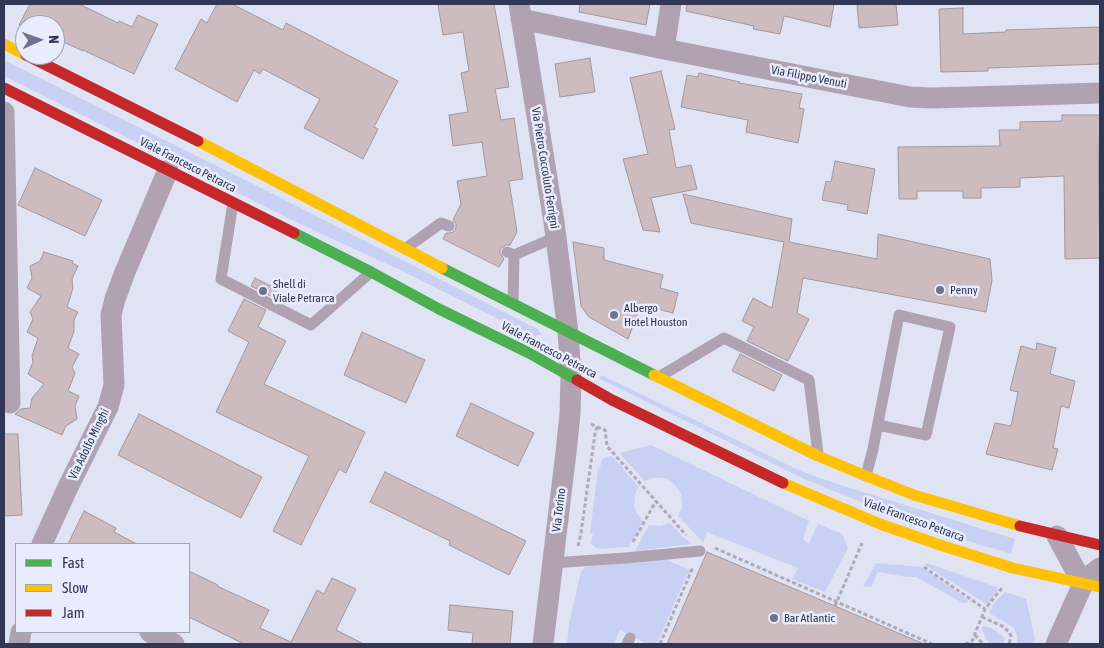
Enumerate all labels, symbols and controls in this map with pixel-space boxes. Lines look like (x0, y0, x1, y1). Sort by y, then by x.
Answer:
north arrow (15, 15, 65, 65)
text: N (46, 35, 62, 44)
street label: Via Filippo Venuti (770, 63, 848, 91)
street label: Via Pietro Coccoluto Ferrigni (528, 106, 562, 230)
street label: Viale Francesco Petrarca (137, 134, 239, 196)
place label: Shell di Viale Petrarca (273, 277, 334, 305)
place label: Penny (950, 283, 978, 297)
marker: Penny (934, 284, 946, 296)
marker: Shell di Viale Petrarca (257, 285, 269, 297)
place label: Albergo Hotel Houston (624, 301, 688, 329)
marker: Albergo Hotel Houston (608, 309, 620, 321)
street label: Viale Francesco Petrarca (499, 319, 599, 381)
street label: Via Adolfo Minghi (66, 406, 112, 482)
street label: Via Torino (549, 487, 569, 533)
street label: Viale Francesco Petrarca (861, 495, 967, 545)
legend (15, 543, 190, 633)
text: Fast (62, 554, 84, 571)
text: Slow (62, 579, 88, 596)
text: Jam (62, 604, 85, 621)
place label: Bar Atlantic (784, 611, 835, 625)
marker: Bar Atlantic (768, 612, 780, 624)

